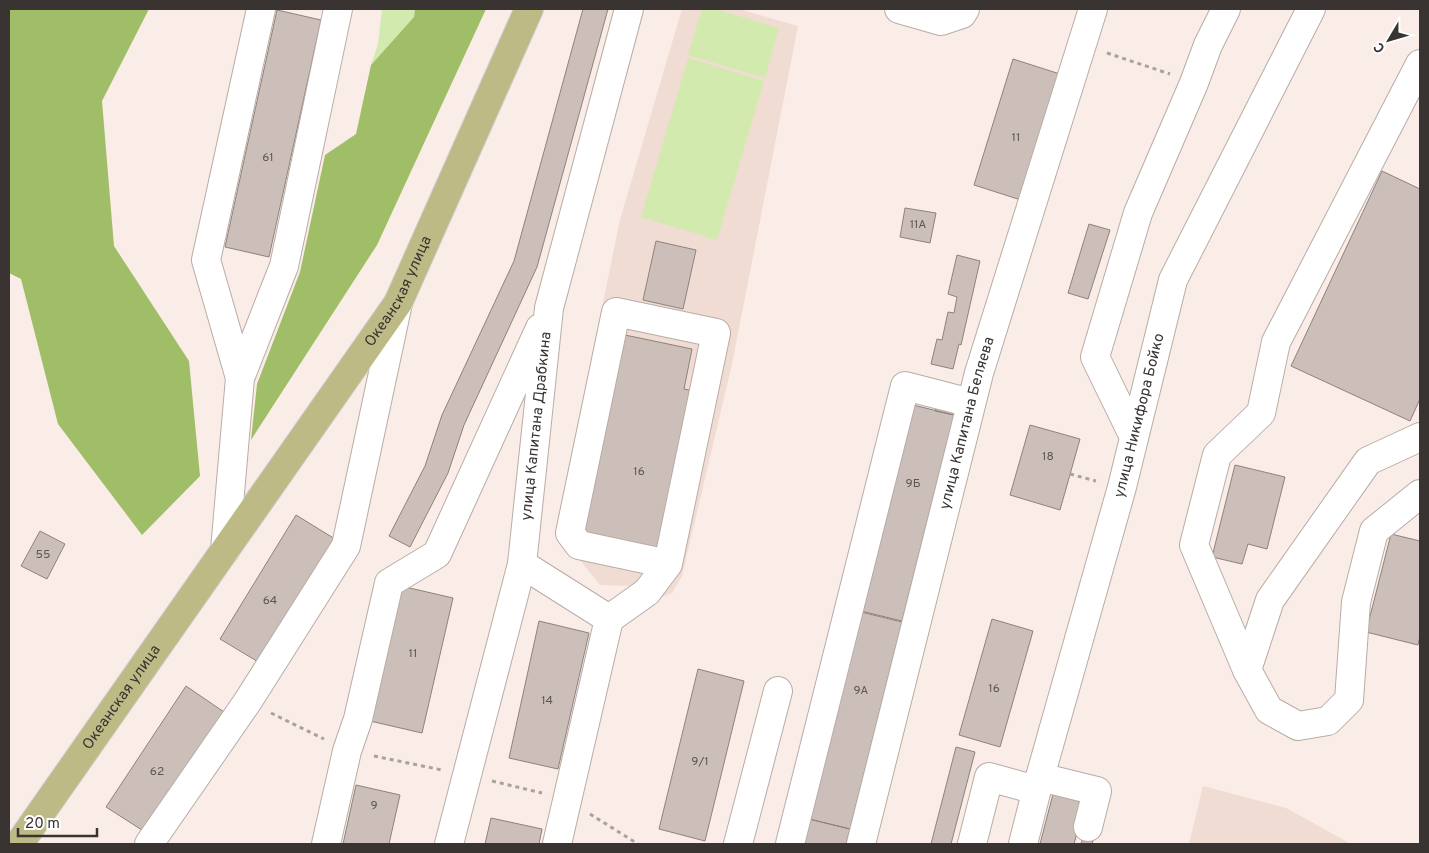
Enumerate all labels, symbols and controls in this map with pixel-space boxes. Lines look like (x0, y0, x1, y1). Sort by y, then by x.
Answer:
north arrow (1364, 15, 1414, 65)
text: С (1370, 38, 1389, 56)
house number: 11 (1012, 130, 1020, 146)
house number: 61 (262, 150, 274, 166)
house number: 11А (910, 217, 926, 233)
street label: Океанская улица (361, 233, 436, 351)
street label: улица Капитана Драбкина (517, 331, 556, 522)
street label: улица Никифора Бойко (1110, 331, 1169, 500)
street label: улица Капитана Беляева (936, 335, 999, 512)
house number: 18 (1042, 449, 1054, 465)
house number: 16 (633, 464, 645, 480)
house number: 9Б (905, 476, 921, 492)
house number: 55 (36, 547, 50, 563)
house number: 64 (263, 593, 277, 609)
street label: Океанская улица (78, 641, 165, 754)
house number: 11 (409, 646, 417, 662)
house number: 16 (988, 681, 1000, 697)
house number: 9А (854, 683, 868, 699)
house number: 14 (541, 693, 553, 709)
house number: 9/1 (691, 754, 709, 770)
house number: 62 (150, 764, 164, 780)
house number: 9 (370, 798, 378, 814)
scale bar (18, 806, 96, 838)
text: 20 m (25, 815, 60, 834)

